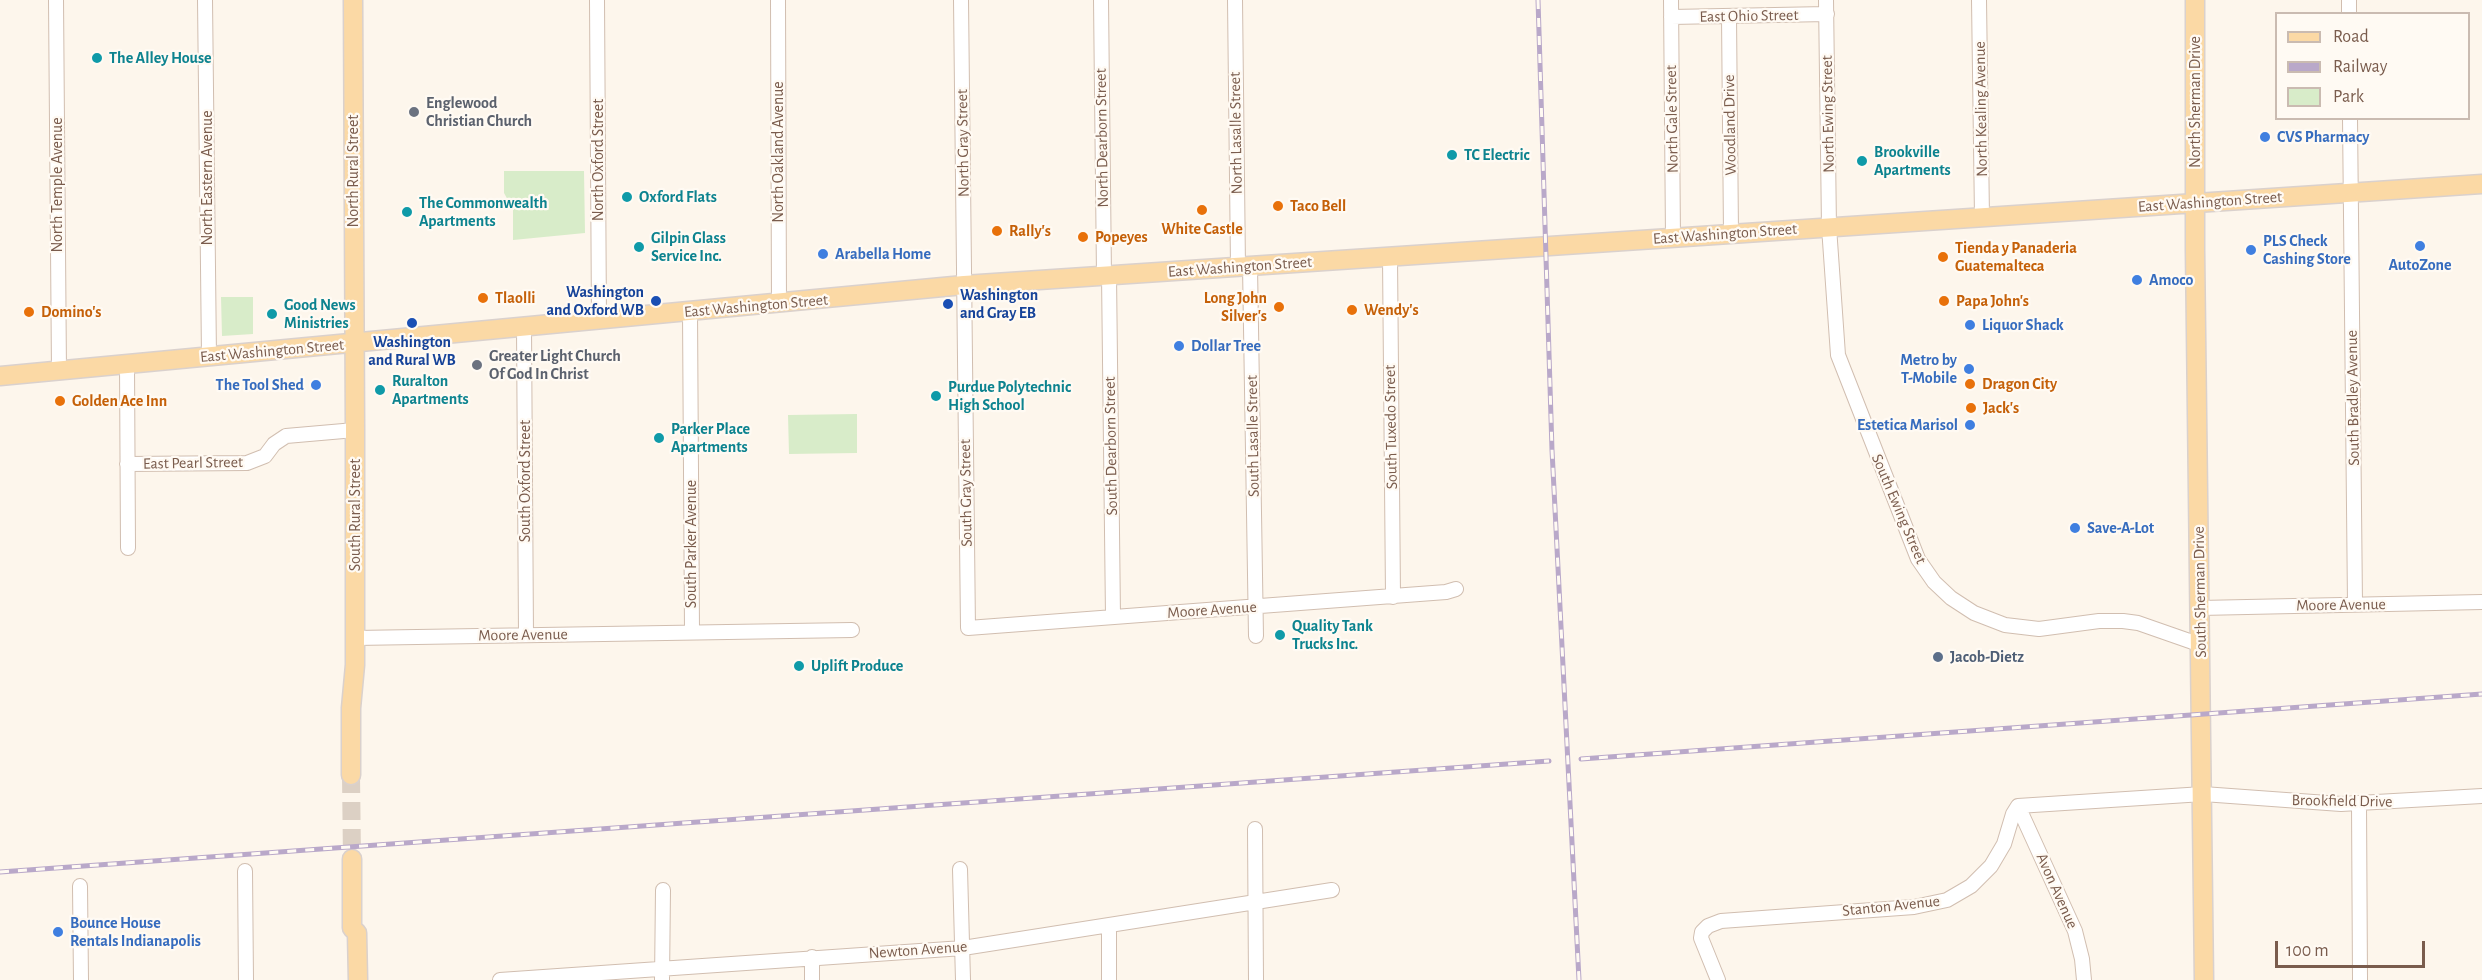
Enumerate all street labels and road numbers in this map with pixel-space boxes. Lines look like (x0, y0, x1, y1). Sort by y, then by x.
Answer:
street label: East Ohio Street (1699, 6, 1799, 26)
street label: North Sherman Drive (2185, 36, 2205, 168)
street label: North Kealing Avenue (1970, 41, 1992, 177)
street label: North Ewing Street (1817, 55, 1839, 173)
street label: North Gale Street (1661, 65, 1683, 173)
street label: North Dearborn Street (1091, 68, 1113, 208)
street label: North Lasalle Street (1225, 72, 1247, 194)
street label: Woodland Drive (1720, 74, 1740, 176)
street label: North Oakland Avenue (768, 81, 788, 223)
street label: North Gray Street (952, 89, 974, 197)
street label: North Oxford Street (588, 99, 608, 221)
street label: North Eastern Avenue (197, 110, 217, 246)
street label: North Rural Street (343, 115, 363, 227)
street label: North Temple Avenue (47, 117, 67, 253)
street label: East Washington Street (2137, 187, 2283, 217)
street label: East Washington Street (1652, 219, 1798, 249)
street label: East Washington Street (1167, 252, 1313, 282)
street label: East Washington Street (683, 290, 829, 322)
street label: South Bradley Avenue (2342, 330, 2364, 466)
street label: East Washington Street (199, 335, 345, 367)
street label: South Tuxedo Street (1380, 365, 1402, 489)
street label: South Lasalle Street (1242, 375, 1264, 497)
street label: South Dearborn Street (1100, 376, 1122, 516)
street label: South Oxford Street (515, 420, 535, 542)
street label: South Gray Street (955, 439, 977, 547)
street label: South Ewing Street (1867, 451, 1931, 567)
street label: East Pearl Street (143, 453, 243, 473)
street label: South Rural Street (345, 459, 365, 571)
street label: South Parker Avenue (681, 480, 701, 608)
street label: South Sherman Drive (2189, 526, 2211, 658)
street label: Moore Avenue (2296, 595, 2386, 615)
street label: Moore Avenue (1167, 597, 1257, 623)
street label: Moore Avenue (478, 625, 568, 645)
street label: Brookfield Drive (2291, 791, 2393, 811)
street label: Avon Avenue (2032, 850, 2082, 932)
street label: Stanton Avenue (1841, 891, 1941, 921)
street label: Newton Avenue (868, 937, 968, 963)

